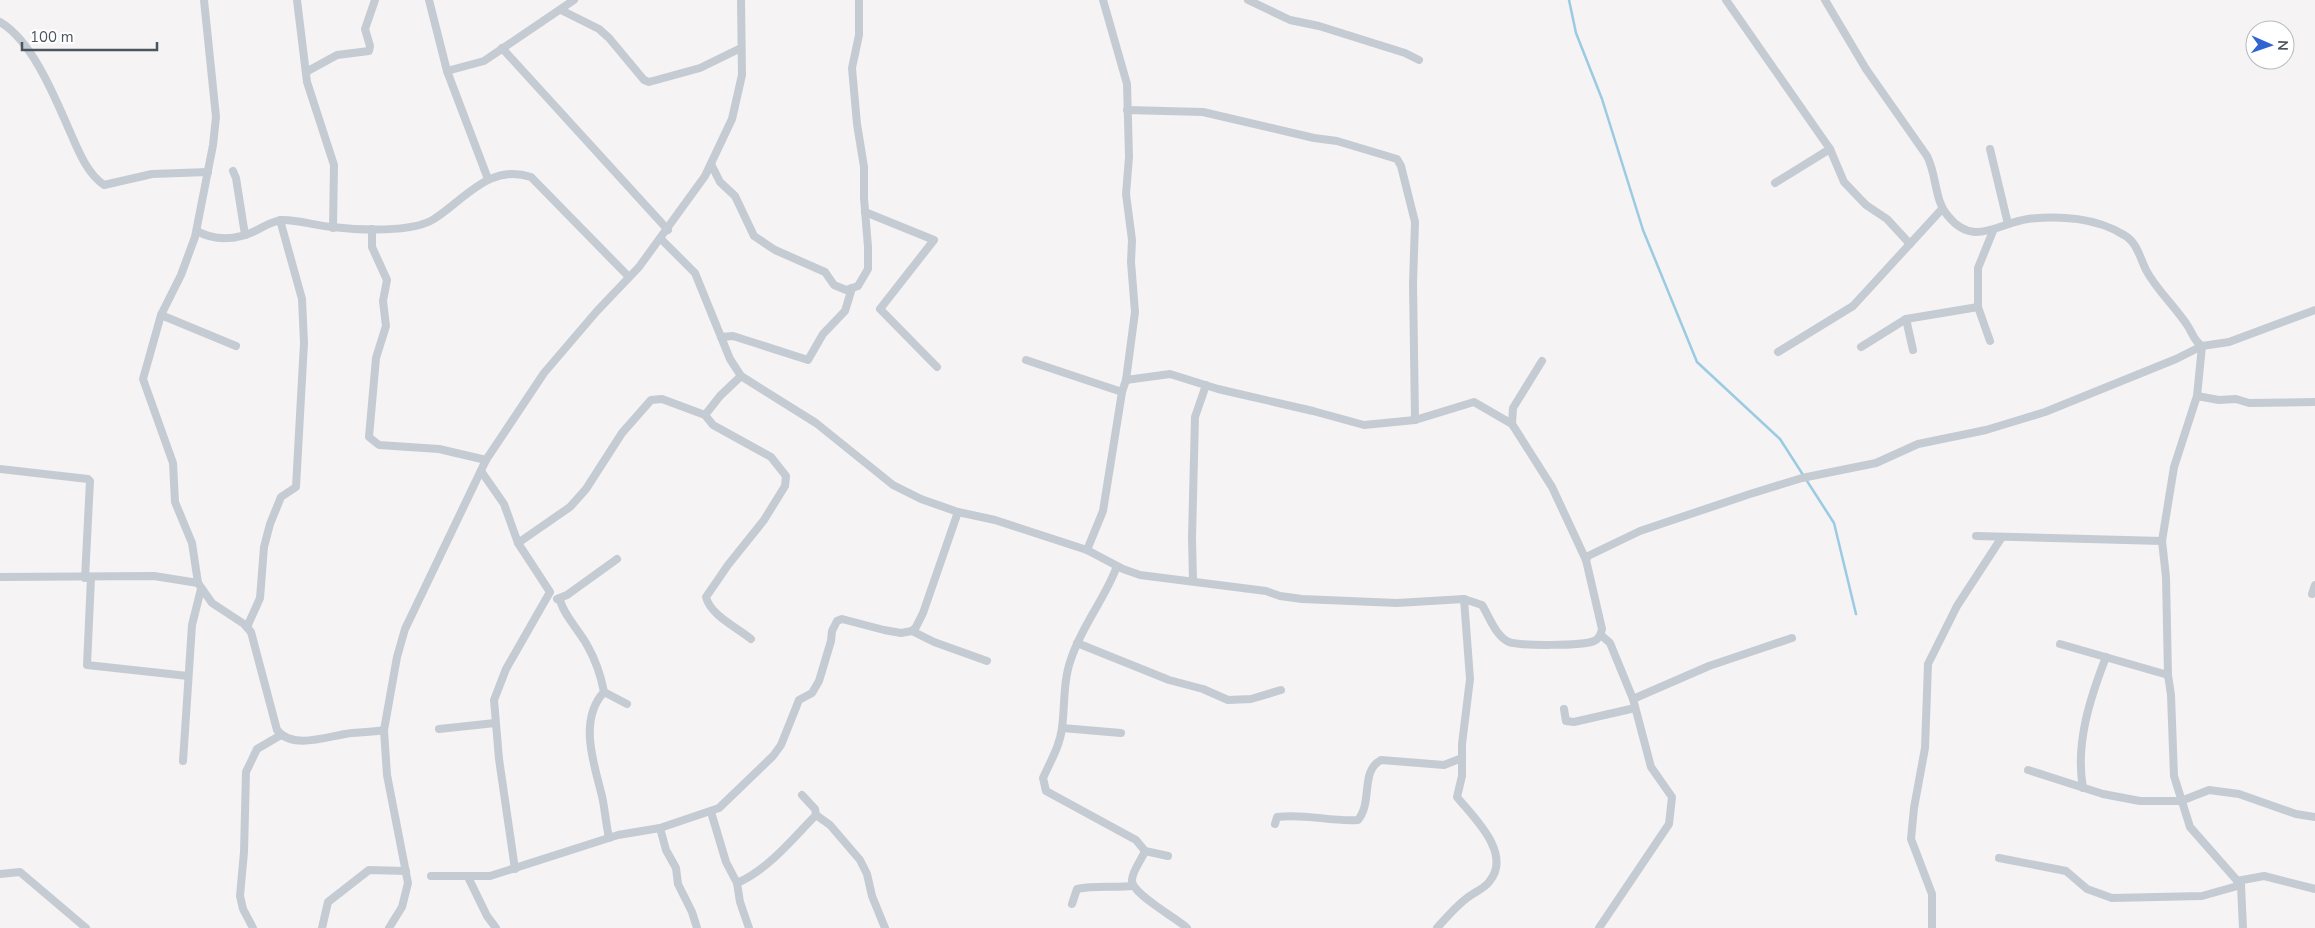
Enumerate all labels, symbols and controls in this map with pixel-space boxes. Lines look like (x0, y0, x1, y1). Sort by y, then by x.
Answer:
scale bar (22, 20, 158, 52)
north arrow (2245, 20, 2295, 70)
text: 100 m (30, 27, 74, 47)
text: N (2273, 40, 2292, 51)

